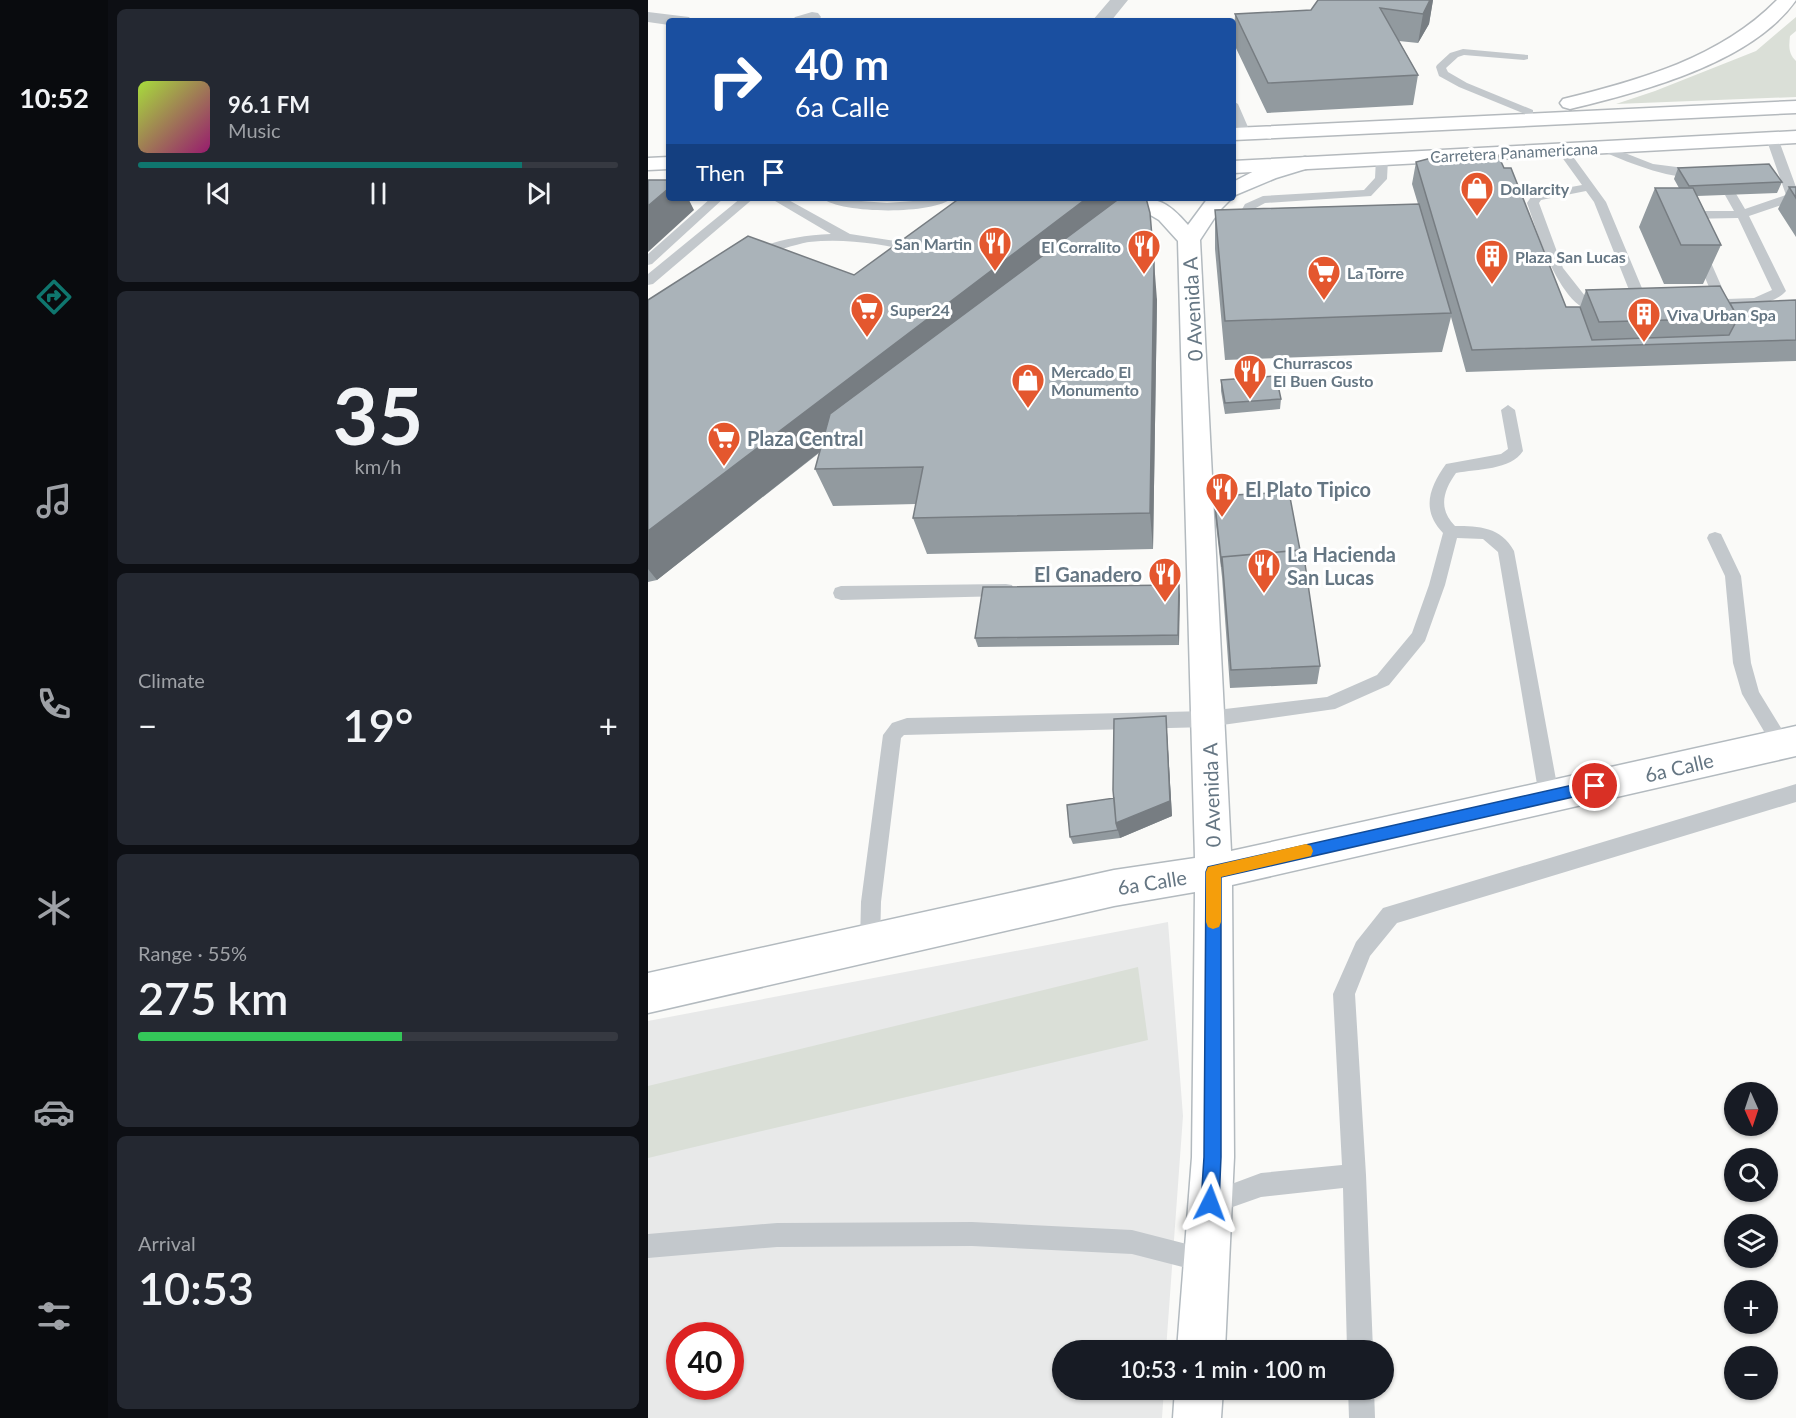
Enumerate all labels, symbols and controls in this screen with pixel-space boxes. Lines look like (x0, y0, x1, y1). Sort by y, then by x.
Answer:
text: 40 m (795, 39, 889, 89)
icon: right (696, 42, 774, 120)
text: 10:52 (19, 81, 89, 114)
text: 6a Calle (795, 90, 889, 123)
text: 96.1 FM (228, 91, 310, 118)
text: Music (228, 118, 281, 142)
street label: Carretera Panamericana (1430, 138, 1598, 166)
icon: arrive (757, 156, 790, 189)
text: Then (696, 159, 745, 186)
shop icon: Dollarcity (1459, 170, 1495, 217)
icon: previous (202, 177, 235, 210)
icon: pause (362, 177, 395, 210)
icon: next (522, 177, 555, 210)
place label: Dollarcity (1500, 179, 1570, 198)
restaurant icon: San Martin (977, 225, 1013, 272)
restaurant icon: El Corralito (1126, 228, 1162, 275)
place label: San Martin (894, 234, 972, 253)
place label: El Corralito (1041, 237, 1121, 256)
building icon: Plaza San Lucas (1474, 238, 1510, 285)
place label: Plaza San Lucas (1515, 247, 1626, 266)
supermarket icon: La Torre (1306, 254, 1342, 301)
street label: 0 Avenida A (1177, 256, 1207, 362)
place label: La Torre (1347, 263, 1404, 282)
icon: directions (33, 276, 75, 318)
supermarket icon: Super24 (849, 291, 885, 338)
building icon: Viva Urban Spa (1626, 296, 1662, 343)
place label: Super24 (890, 300, 950, 319)
place label: Viva Urban Spa (1666, 305, 1776, 324)
restaurant icon: Churrascos El Buen Gusto (1232, 353, 1268, 400)
place label: Churrascos El Buen Gusto (1273, 353, 1374, 390)
shop icon: Mercado El Monumento (1010, 362, 1046, 409)
place label: Mercado El Monumento (1051, 362, 1139, 399)
text: 35 (333, 368, 423, 462)
supermarket icon: Plaza Central (706, 420, 742, 467)
place label: Plaza Central (747, 426, 863, 450)
text: km/h (355, 454, 401, 478)
restaurant icon: El Plato Tipico (1204, 471, 1240, 518)
place label: El Plato Tipico (1245, 477, 1371, 501)
icon: music (33, 480, 75, 522)
place label: La Hacienda San Lucas (1287, 542, 1396, 589)
restaurant icon: La Hacienda San Lucas (1246, 547, 1282, 594)
restaurant icon: El Ganadero (1147, 556, 1183, 603)
place label: El Ganadero (1034, 562, 1142, 586)
text: Climate (138, 668, 205, 692)
icon: phone (33, 683, 75, 725)
text: 19° (343, 698, 413, 752)
text: − (138, 705, 157, 745)
text: + (599, 705, 618, 745)
street label: 0 Avenida A (1197, 742, 1225, 848)
street label: 6a Calle (1642, 747, 1716, 787)
pin (1569, 760, 1620, 811)
icon: arrive (1578, 769, 1611, 802)
street label: 6a Calle (1116, 865, 1188, 899)
icon: climate (33, 887, 75, 929)
text: Range · 55% (138, 941, 247, 965)
text: 275 km (138, 971, 288, 1025)
north arrow (1724, 1082, 1778, 1136)
map controls (1724, 1082, 1778, 1400)
icon: car (33, 1091, 75, 1133)
button: search (1724, 1148, 1778, 1202)
position arrow (1178, 1171, 1242, 1235)
button: layers (1724, 1214, 1778, 1268)
text: Arrival (138, 1231, 196, 1255)
text: 10:53 (138, 1261, 254, 1315)
button: + (1724, 1280, 1778, 1334)
icon: filters (33, 1295, 75, 1337)
speed limit sign: 40 (666, 1322, 744, 1400)
button: − (1724, 1346, 1778, 1400)
text: 10:53 · 1 min · 100 m (1120, 1356, 1326, 1383)

